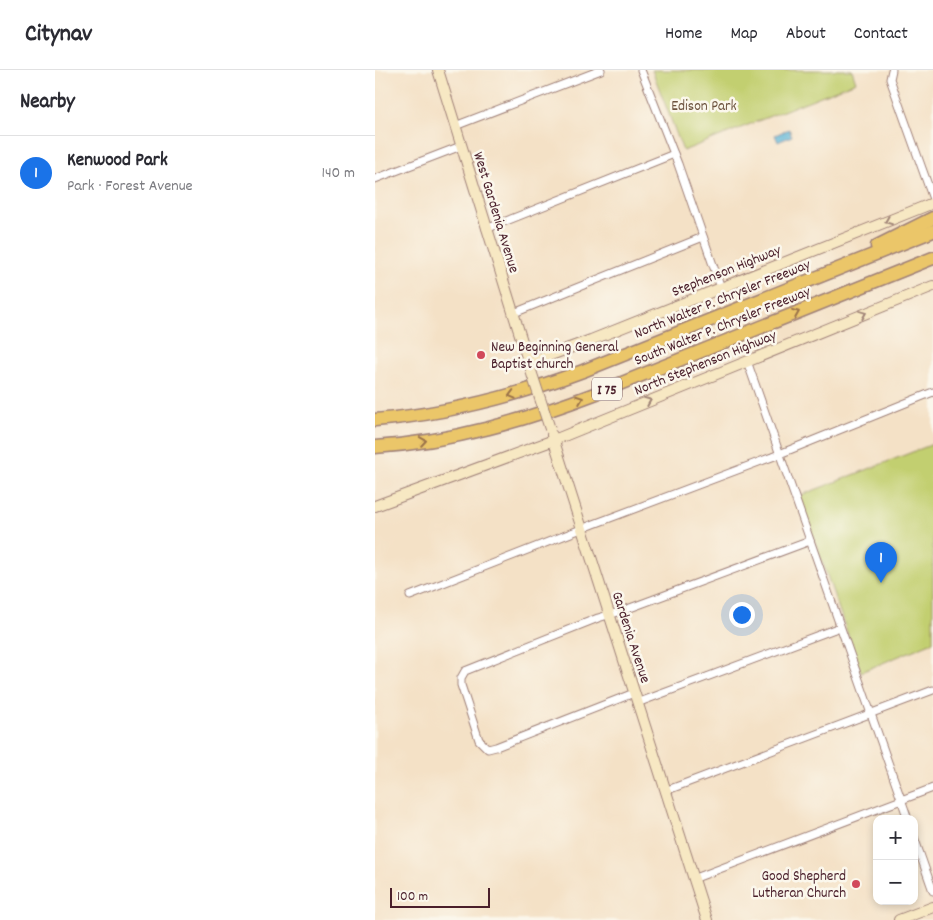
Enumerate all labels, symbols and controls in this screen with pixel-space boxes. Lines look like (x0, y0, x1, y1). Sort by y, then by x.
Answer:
text: Citynav (25, 18, 92, 52)
text: Home (665, 22, 702, 47)
text: Map (730, 22, 758, 47)
text: About (786, 22, 826, 47)
text: Contact (854, 22, 908, 47)
text: Nearby (20, 88, 75, 118)
park label: Edison Park (671, 96, 737, 118)
text: Kenwood Park (67, 148, 168, 175)
street label: West Gardenia Avenue (466, 149, 524, 276)
text: 1 (34, 162, 38, 185)
text: 140 m (321, 162, 355, 185)
text: Park · Forest Avenue (67, 175, 193, 198)
one-way arrow (884, 214, 893, 225)
street label: Stephenson Highway (669, 240, 786, 304)
street label: North Walter P. Chrysler Freeway (631, 254, 815, 345)
street label: South Walter P. Chrysler Freeway (631, 281, 815, 372)
one-way arrow (791, 309, 800, 319)
one-way arrow (858, 310, 867, 320)
street label: North Stephenson Highway (631, 325, 781, 402)
place label: New Beginning General Baptist church (491, 337, 619, 376)
marker: New Beginning General Baptist church (475, 349, 487, 361)
road number: I 75 (592, 378, 622, 400)
one-way arrow (508, 389, 517, 400)
one-way arrow (575, 395, 584, 405)
one-way arrow (643, 397, 651, 407)
one-way arrow (420, 436, 428, 447)
pin: 1 (865, 542, 897, 583)
street label: Gardenia Avenue (605, 589, 655, 687)
your location (729, 602, 755, 628)
map controls (873, 815, 918, 905)
button: + (873, 815, 918, 860)
button: − (873, 860, 918, 905)
place label: Good Shepherd Lutheran Church (752, 866, 846, 905)
marker: Good Shepherd Lutheran Church (850, 878, 862, 890)
scale bar (390, 885, 490, 908)
text: 100 m (397, 887, 428, 907)

